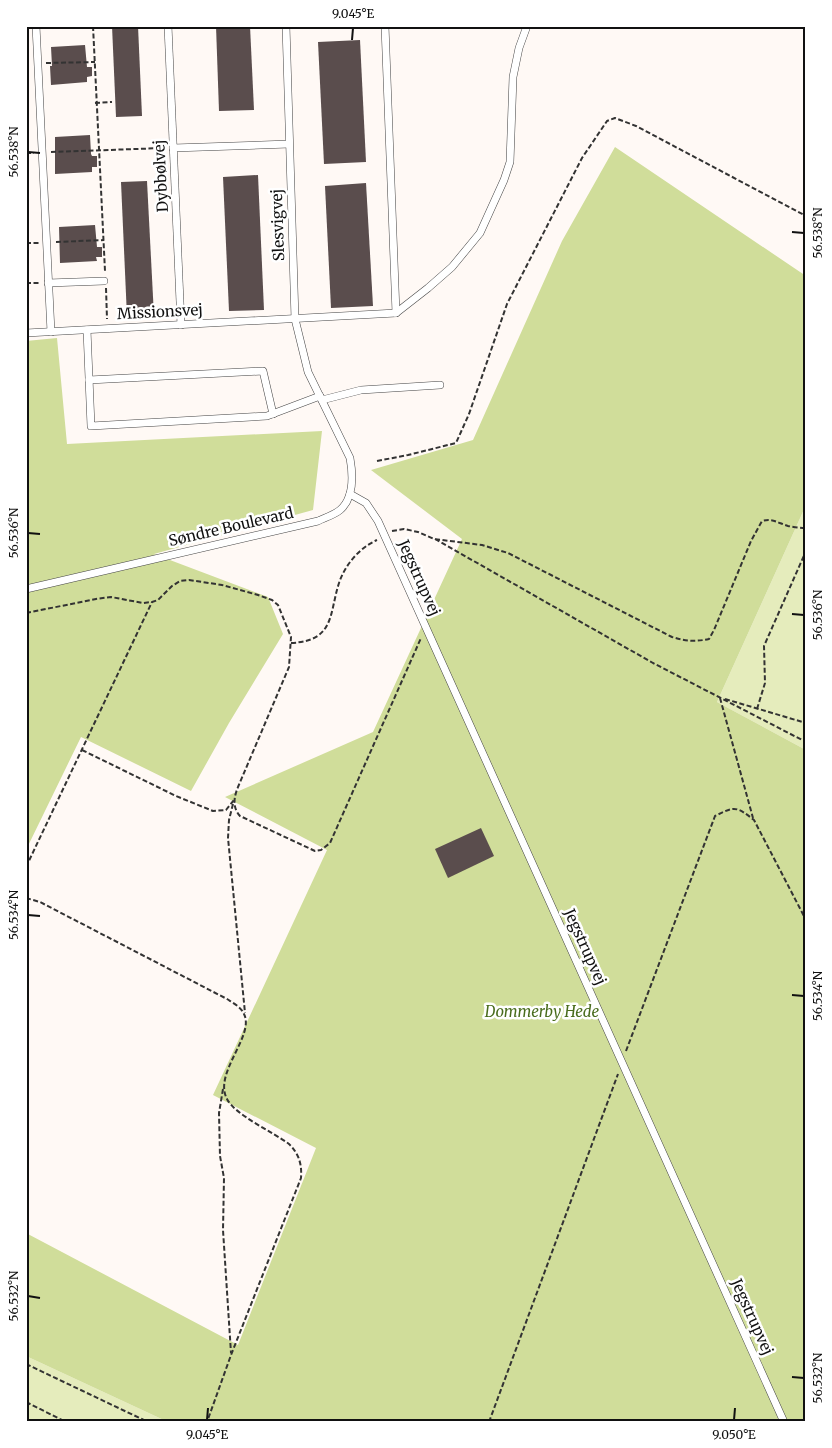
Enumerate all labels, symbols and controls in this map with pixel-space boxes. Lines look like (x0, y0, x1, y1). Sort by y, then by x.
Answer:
text: 9.045°E (332, 6, 374, 21)
text: 56.538°N (6, 126, 21, 178)
street label: Dybbølvej (149, 139, 172, 213)
street label: Slesvigvej (267, 189, 288, 261)
text: 56.538°N (810, 207, 825, 259)
street label: Missionsvej (117, 300, 203, 323)
street label: Søndre Boulevard (167, 503, 295, 550)
text: 56.536°N (6, 507, 21, 558)
street label: Jegstrupvej (394, 536, 445, 619)
text: 56.536°N (810, 589, 825, 640)
text: 56.534°N (6, 889, 21, 940)
street label: Jegstrupvej (560, 905, 611, 988)
text: 56.534°N (810, 970, 825, 1021)
park label: Dommerby Hede (484, 1002, 599, 1021)
text: 56.532°N (6, 1270, 21, 1321)
street label: Jegstrupvej (727, 1275, 778, 1358)
text: 56.532°N (810, 1352, 825, 1403)
text: 9.045°E (186, 1427, 228, 1442)
text: 9.050°E (712, 1427, 756, 1442)

